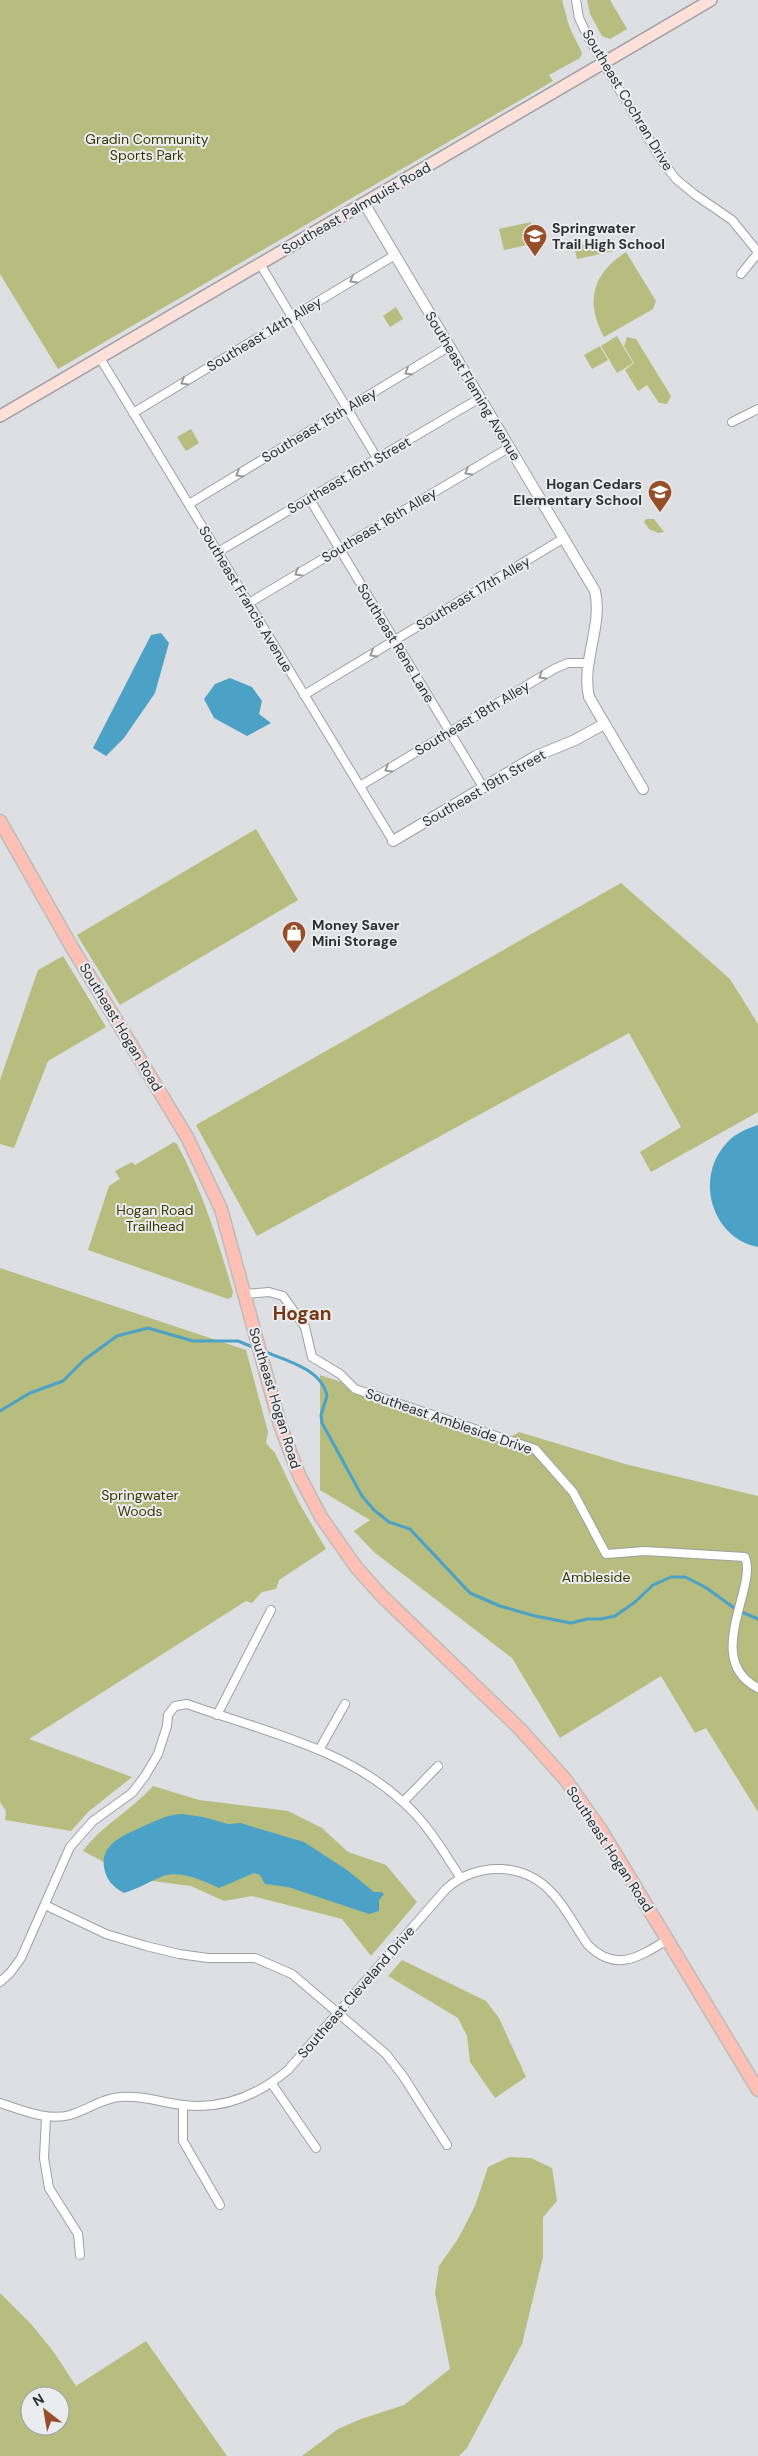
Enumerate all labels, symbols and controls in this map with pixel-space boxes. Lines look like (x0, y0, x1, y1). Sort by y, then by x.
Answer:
street label: Southeast Cochran Drive (579, 26, 677, 174)
park label: Gradin Community Sports Park (85, 130, 209, 164)
street label: Southeast Palmquist Road (278, 158, 434, 258)
place label: Springwater Trail High School (552, 219, 665, 253)
school or university icon: Springwater Trail High School (522, 223, 548, 257)
one-way arrow (349, 274, 358, 283)
street label: Southeast 14th Alley (203, 293, 325, 375)
street label: Southeast Fleming Avenue (421, 308, 525, 464)
one-way arrow (404, 365, 413, 375)
one-way arrow (180, 376, 189, 386)
street label: Southeast 15th Alley (258, 384, 380, 466)
street label: Southeast 16th Street (284, 432, 414, 518)
one-way arrow (464, 465, 473, 475)
one-way arrow (235, 467, 244, 477)
place label: Hogan Cedars Elementary School (513, 475, 642, 509)
school or university icon: Hogan Cedars Elementary School (647, 479, 673, 513)
street label: Southeast 16th Alley (318, 483, 440, 566)
street label: Southeast Francis Avenue (195, 523, 297, 675)
street label: Southeast 17th Alley (413, 552, 533, 634)
one-way arrow (295, 567, 304, 577)
street label: Southeast Rene Lane (353, 580, 439, 706)
one-way arrow (369, 647, 378, 657)
one-way arrow (539, 669, 548, 679)
street label: Southeast 18th Alley (411, 677, 533, 759)
street label: Southeast 19th Street (419, 745, 549, 831)
one-way arrow (385, 762, 394, 772)
place label: Money Saver Mini Storage (312, 916, 400, 950)
shop icon: Money Saver Mini Storage (281, 920, 307, 954)
street label: Southeast Hogan Road (75, 959, 167, 1095)
park label: Hogan Road Trailhead (116, 1201, 194, 1235)
district label: Hogan (273, 1301, 331, 1326)
street label: Southeast Hogan Road (245, 1325, 305, 1471)
street label: Southeast Ambleside Drive (363, 1384, 535, 1458)
park label: Springwater Woods (101, 1486, 179, 1520)
park label: Ambleside (562, 1568, 630, 1586)
street label: Southeast Hogan Road (562, 1783, 658, 1915)
street label: Southeast Cleveland Drive (294, 1922, 418, 2062)
north arrow (20, 2386, 70, 2436)
text: N (29, 2390, 47, 2410)

